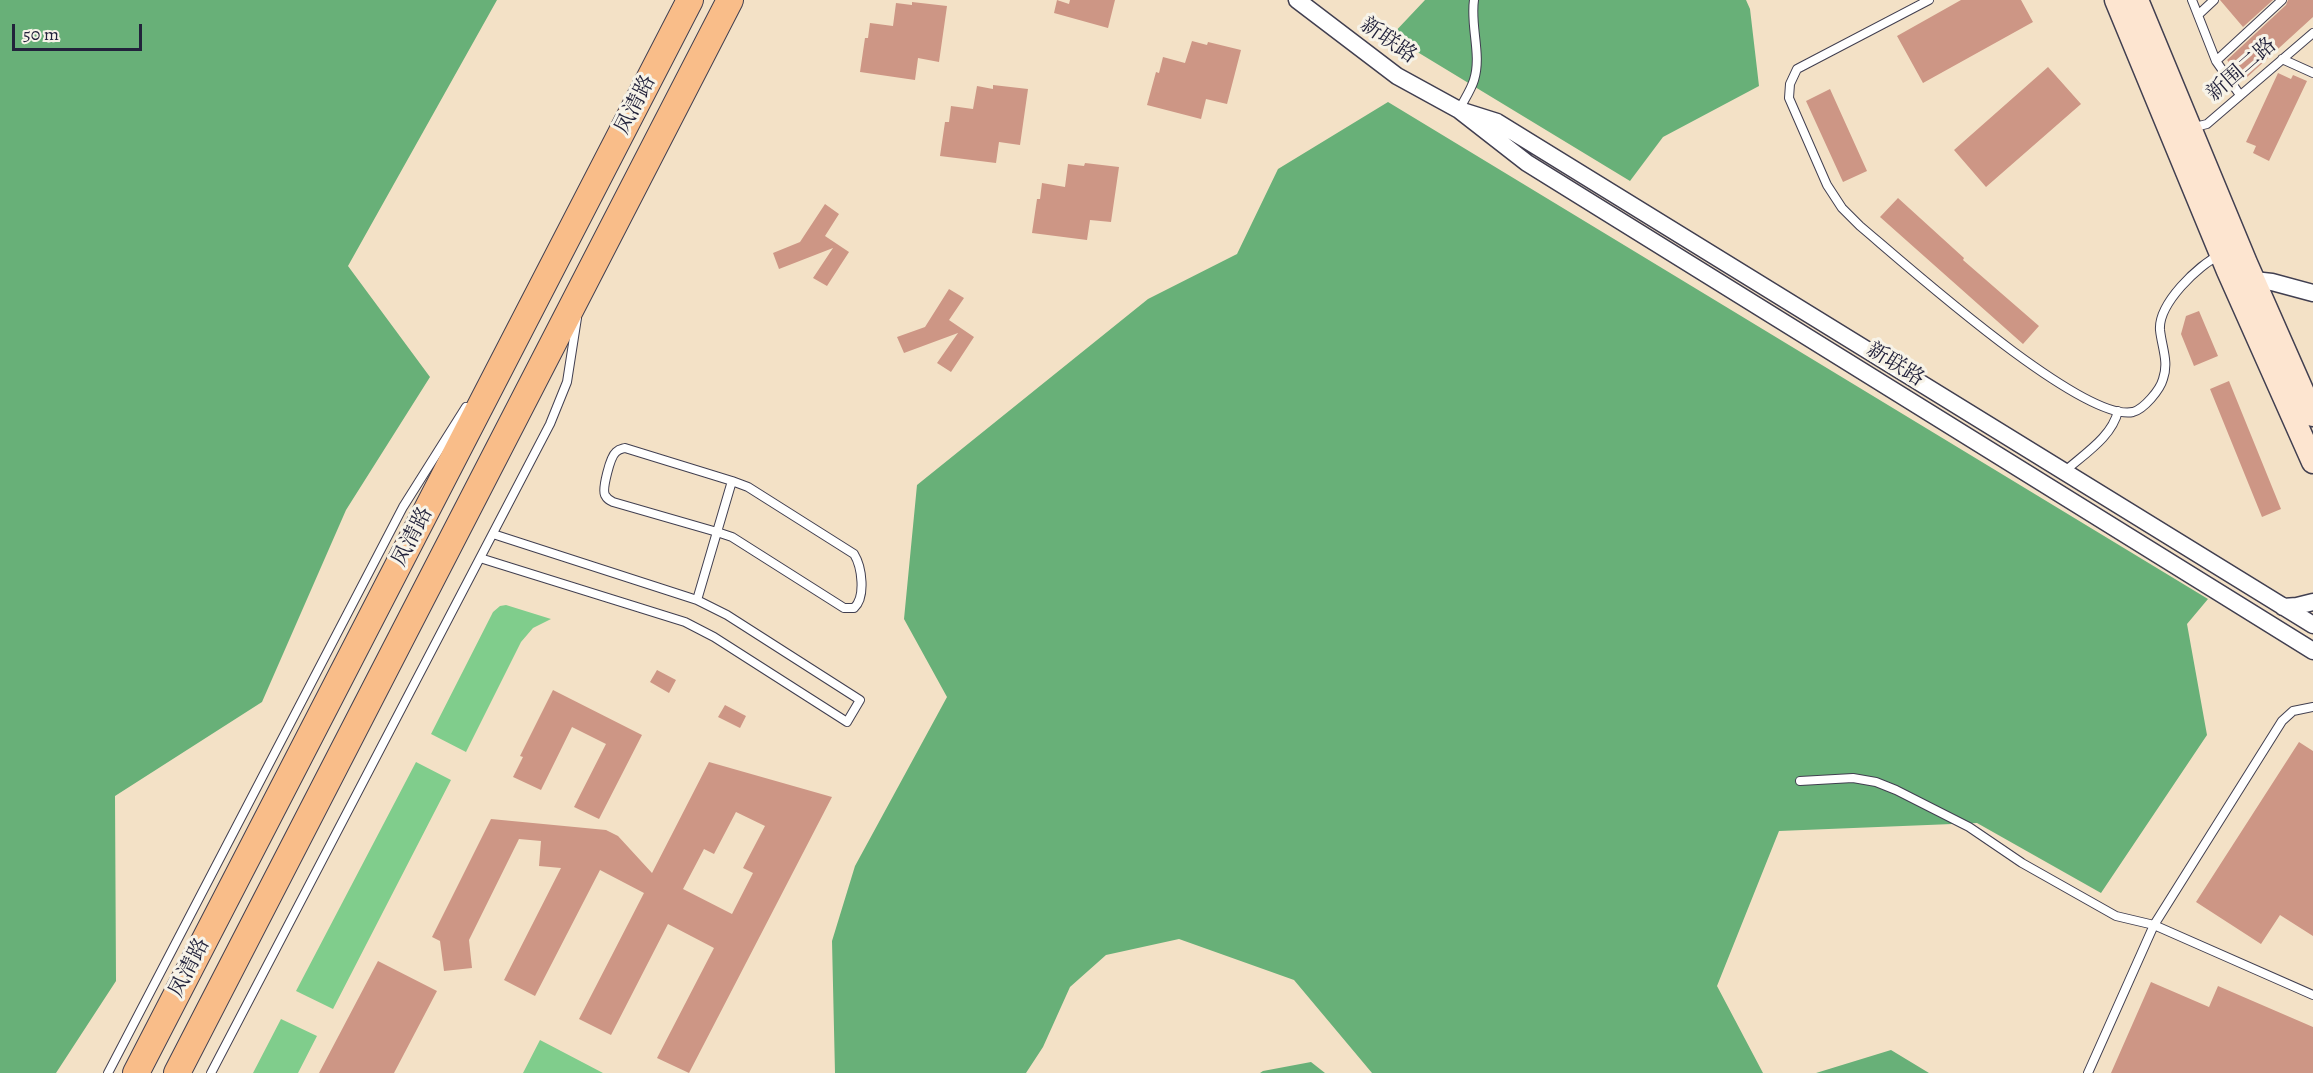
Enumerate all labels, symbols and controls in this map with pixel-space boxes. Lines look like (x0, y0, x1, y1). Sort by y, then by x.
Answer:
scale bar (15, 12, 146, 50)
street label: 新联路 (1355, 13, 1421, 69)
text: 50 m (23, 22, 59, 46)
street label: 新围二路 (2202, 33, 2282, 107)
street label: 凤清路 (610, 71, 662, 139)
street label: 新联路 (1862, 338, 1928, 392)
street label: 凤清路 (387, 503, 439, 571)
street label: 凤清路 (164, 934, 216, 1002)

